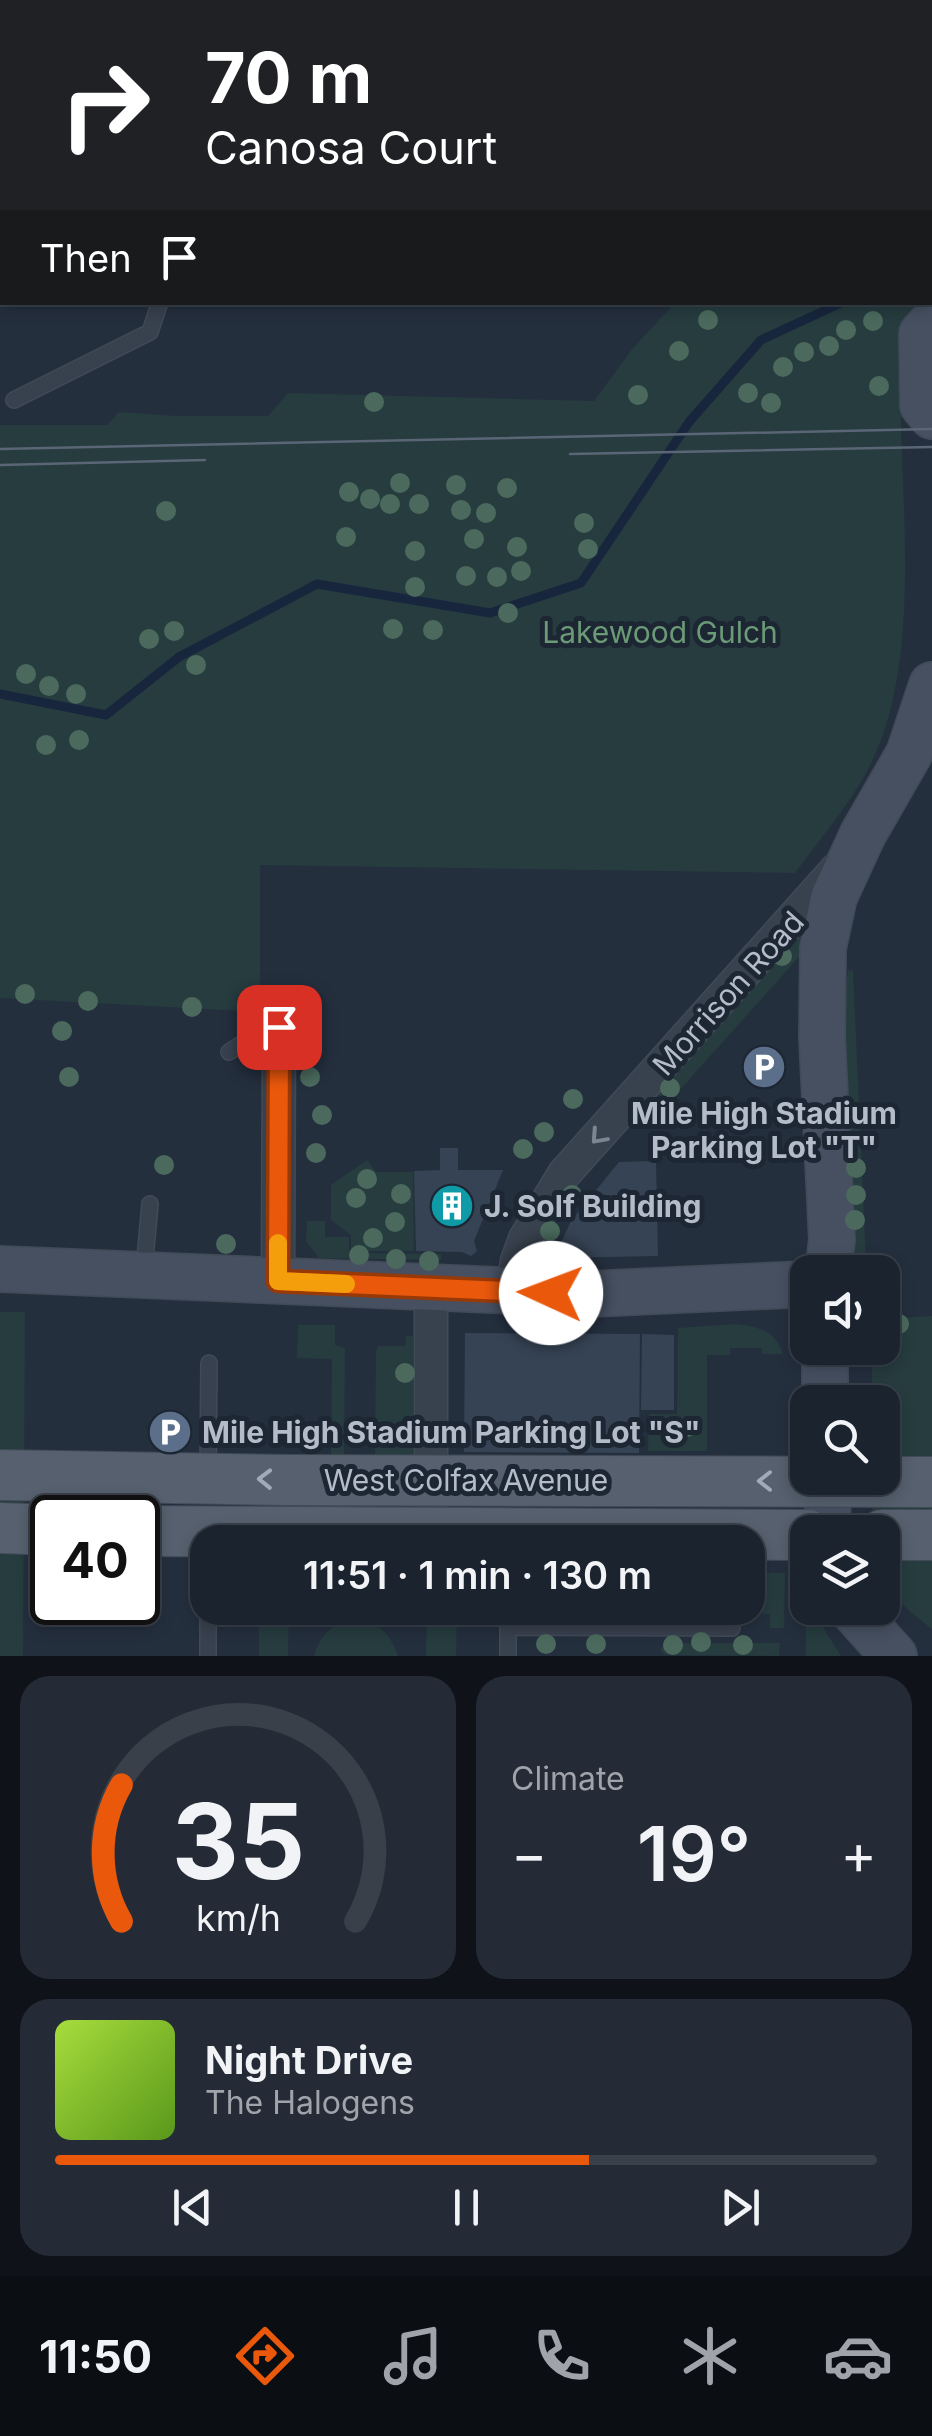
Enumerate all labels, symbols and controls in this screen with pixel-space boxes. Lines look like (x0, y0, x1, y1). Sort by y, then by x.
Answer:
text: 70 m (205, 35, 372, 120)
icon: right (40, 40, 170, 170)
text: Canosa Court (205, 120, 497, 175)
icon: arrive (152, 230, 207, 285)
text: Then (40, 235, 132, 281)
park label: Lakewood Gulch (542, 614, 778, 650)
street label: Morrison Road (645, 904, 811, 1082)
pin (237, 985, 322, 1070)
icon: arrive (252, 1000, 307, 1055)
parking icon: Mile High Stadium Parking Lot "T" (741, 1044, 787, 1090)
place label: Mile High Stadium Parking Lot "T" (631, 1095, 897, 1165)
one-way arrow (592, 1125, 610, 1144)
building icon: J. Solf Building (429, 1183, 475, 1229)
place label: J. Solf Building (484, 1188, 701, 1224)
position arrow (499, 1241, 603, 1345)
map controls (790, 1255, 900, 1625)
button: sound (790, 1255, 900, 1365)
button: search (790, 1385, 900, 1495)
parking icon: Mile High Stadium Parking Lot "S" (147, 1409, 193, 1455)
place label: Mile High Stadium Parking Lot "S" (202, 1414, 701, 1450)
street label: West Colfax Avenue (324, 1462, 608, 1498)
one-way arrow (256, 1468, 272, 1490)
one-way arrow (756, 1470, 772, 1492)
speed limit sign: 40 (30, 1495, 160, 1625)
button: layers (790, 1515, 900, 1625)
text: 11:51 · 1 min · 130 m (303, 1552, 652, 1598)
text: Climate (511, 1759, 625, 1798)
text: 35 (171, 1778, 305, 1904)
text: 19° (637, 1808, 751, 1899)
text: − (511, 1821, 547, 1887)
text: + (841, 1821, 877, 1887)
text: km/h (196, 1896, 280, 1940)
text: Night Drive (205, 2037, 413, 2083)
text: The Halogens (205, 2083, 415, 2122)
icon: previous (165, 2180, 220, 2235)
icon: pause (439, 2180, 494, 2235)
icon: next (713, 2180, 768, 2235)
icon: directions (230, 2321, 300, 2391)
icon: music (378, 2321, 448, 2391)
icon: phone (527, 2321, 597, 2391)
icon: climate (675, 2321, 745, 2391)
icon: car (823, 2321, 893, 2391)
text: 11:50 (39, 2329, 152, 2384)

